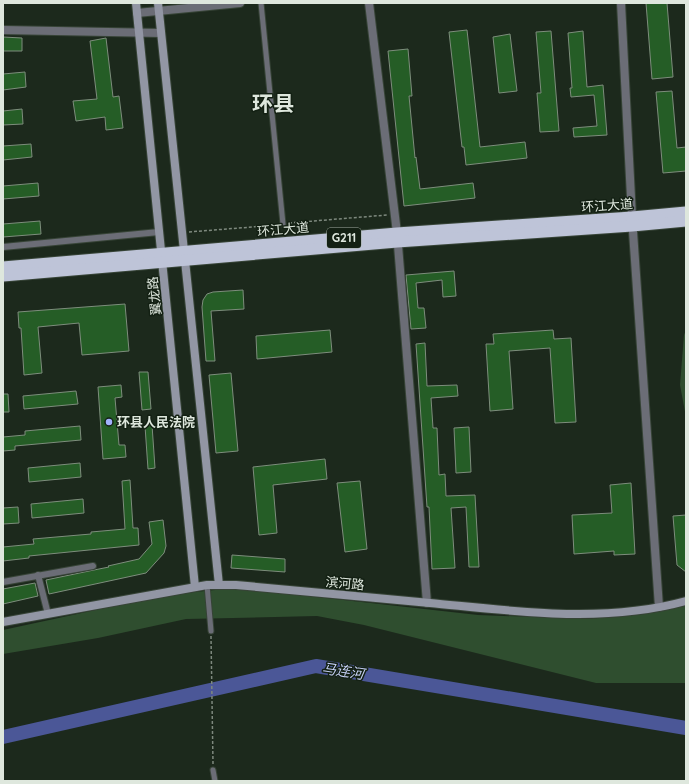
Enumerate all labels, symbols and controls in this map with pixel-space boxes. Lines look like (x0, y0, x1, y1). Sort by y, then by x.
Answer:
district label: 环县 (252, 90, 294, 116)
street label: 环江大道 (580, 195, 634, 215)
street label: 环江大道 (256, 219, 310, 239)
road number: G211 (327, 228, 361, 248)
street label: 翼龙路 (144, 276, 164, 316)
place label: 环县人民法院 (117, 414, 195, 430)
marker: 环县人民法院 (104, 417, 114, 427)
street label: 滨河路 (325, 573, 365, 593)
water label: 马连河 (321, 659, 368, 684)

